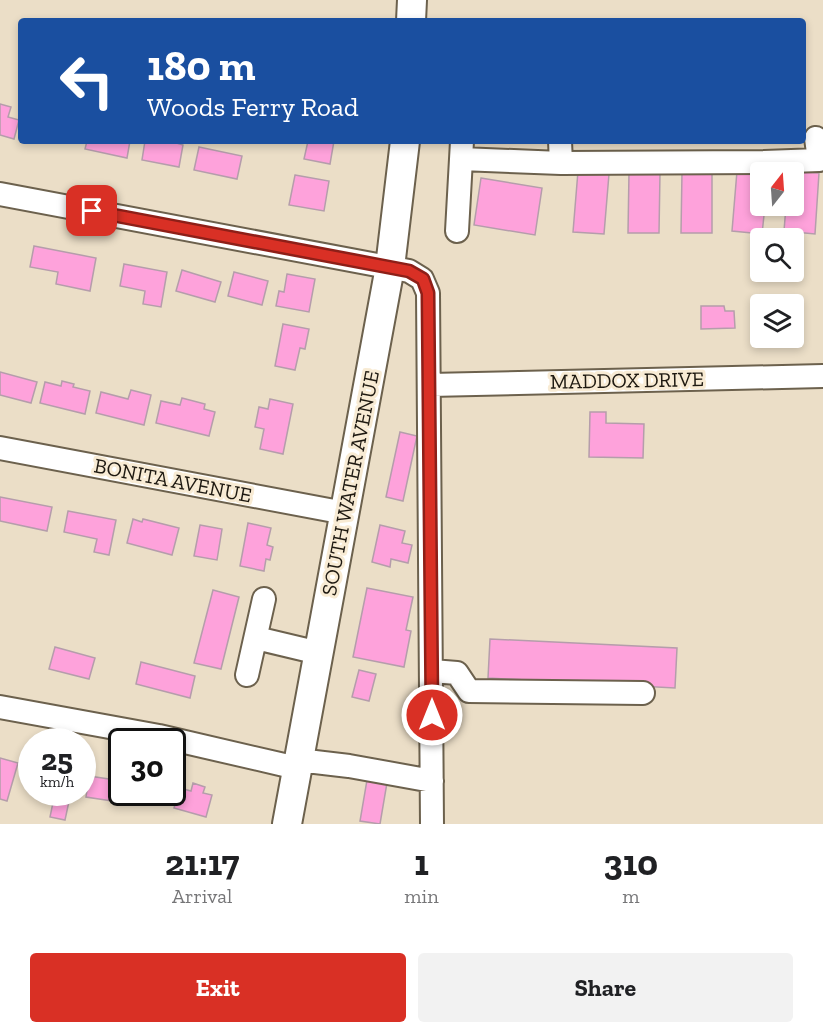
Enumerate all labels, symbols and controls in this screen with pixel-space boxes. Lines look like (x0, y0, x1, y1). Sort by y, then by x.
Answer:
text: 180 m (147, 40, 255, 91)
icon: left (48, 42, 126, 120)
text: Woods Ferry Road (147, 91, 359, 123)
north arrow (750, 162, 804, 216)
map controls (750, 162, 804, 348)
pin (66, 185, 117, 236)
icon: arrive (75, 194, 108, 227)
button: search (750, 228, 804, 282)
button: layers (750, 294, 804, 348)
street label: MADDOX DRIVE (550, 366, 704, 394)
street label: SOUTH WATER AVENUE (316, 368, 384, 598)
street label: BONITA AVENUE (92, 452, 254, 508)
position arrow (400, 683, 464, 747)
speed limit sign: 30 (108, 728, 186, 806)
text: 25 (41, 742, 73, 778)
text: km/h (40, 773, 74, 791)
text: 21:17 (165, 841, 239, 884)
text: 1 (414, 841, 429, 884)
text: 310 (604, 841, 658, 884)
text: Arrival (172, 884, 232, 908)
text: min (404, 884, 439, 908)
text: m (622, 884, 639, 908)
button: Exit (30, 953, 406, 1022)
button: Share (418, 953, 793, 1022)

